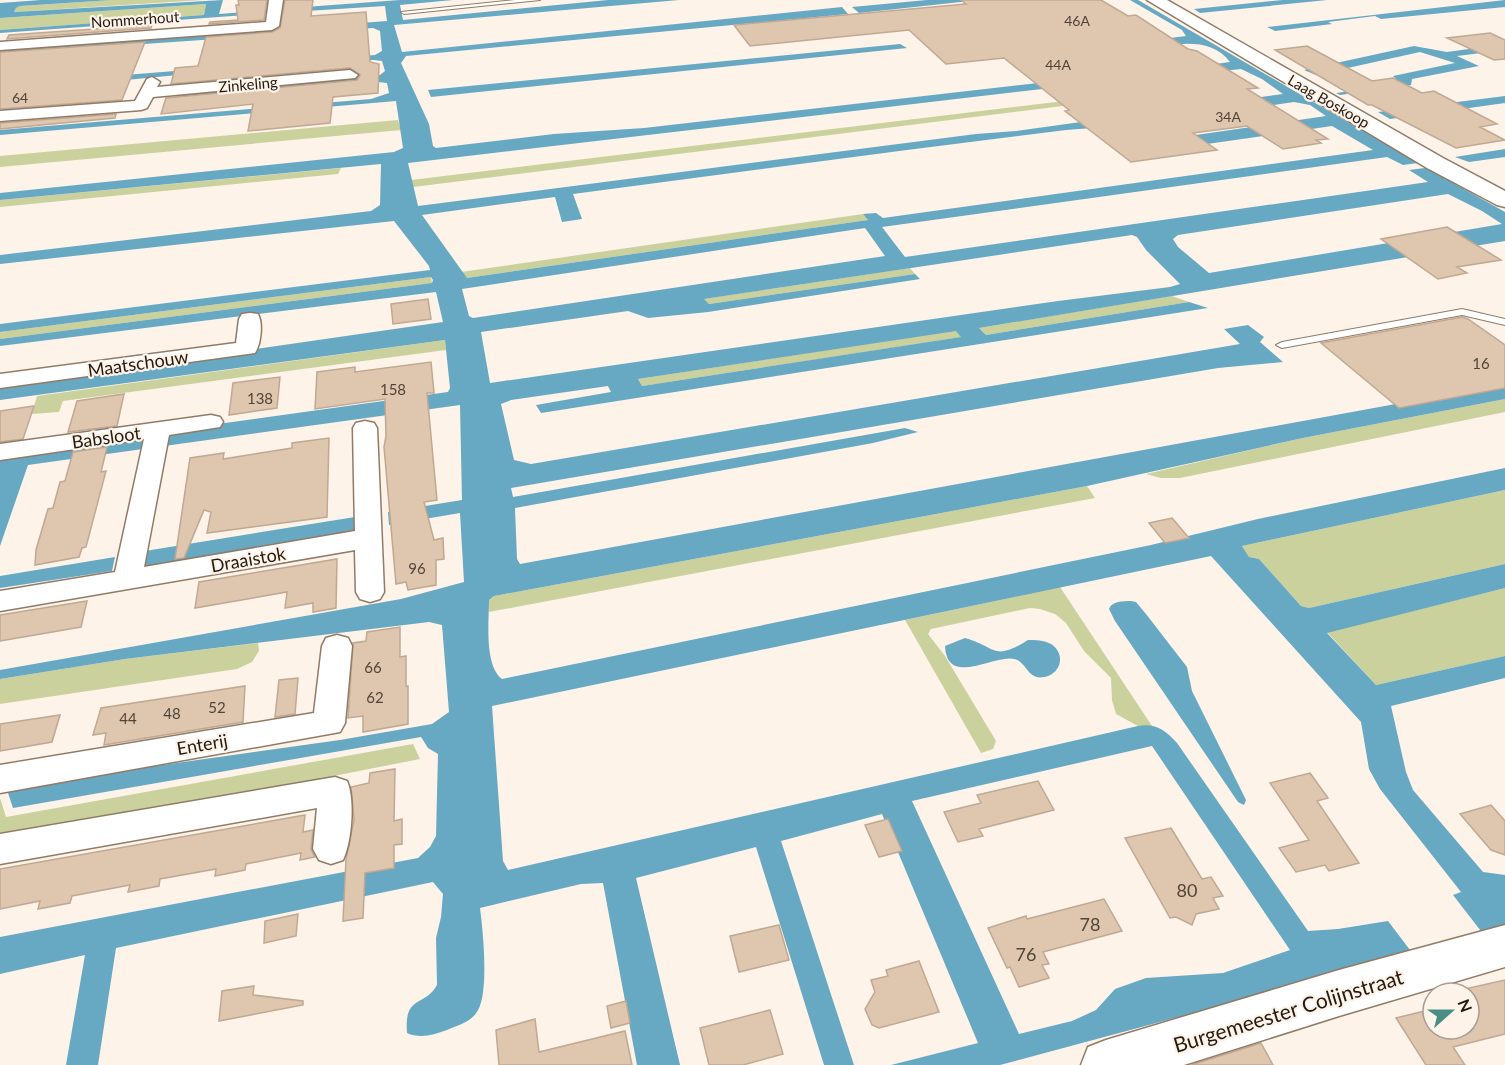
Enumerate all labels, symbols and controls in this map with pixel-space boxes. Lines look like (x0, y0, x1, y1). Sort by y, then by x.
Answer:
street label: Nommerhout (90, 7, 180, 31)
house number: 46A (1064, 12, 1090, 29)
house number: 44A (1045, 56, 1071, 73)
street label: Laag Boskoop (1285, 70, 1373, 132)
street label: Zinkeling (218, 72, 279, 96)
house number: 64 (12, 89, 28, 106)
house number: 34A (1215, 108, 1241, 125)
street label: Maatschouw (86, 345, 190, 381)
house number: 16 (1472, 354, 1490, 372)
house number: 158 (380, 380, 406, 398)
house number: 138 (247, 389, 273, 407)
street label: Babsloot (70, 421, 142, 453)
street label: Draaistok (209, 541, 288, 576)
house number: 96 (408, 559, 426, 577)
house number: 66 (364, 658, 382, 676)
house number: 62 (366, 688, 384, 706)
house number: 52 (208, 698, 226, 716)
house number: 48 (163, 704, 181, 722)
house number: 44 (119, 709, 137, 727)
street label: Enterij (175, 729, 229, 759)
house number: 80 (1177, 879, 1197, 901)
house number: 78 (1080, 913, 1100, 935)
house number: 76 (1016, 943, 1036, 965)
street label: Burgemeester Colijnstraat (1170, 963, 1406, 1057)
north arrow (1421, 981, 1481, 1041)
text: N (1454, 996, 1477, 1015)

